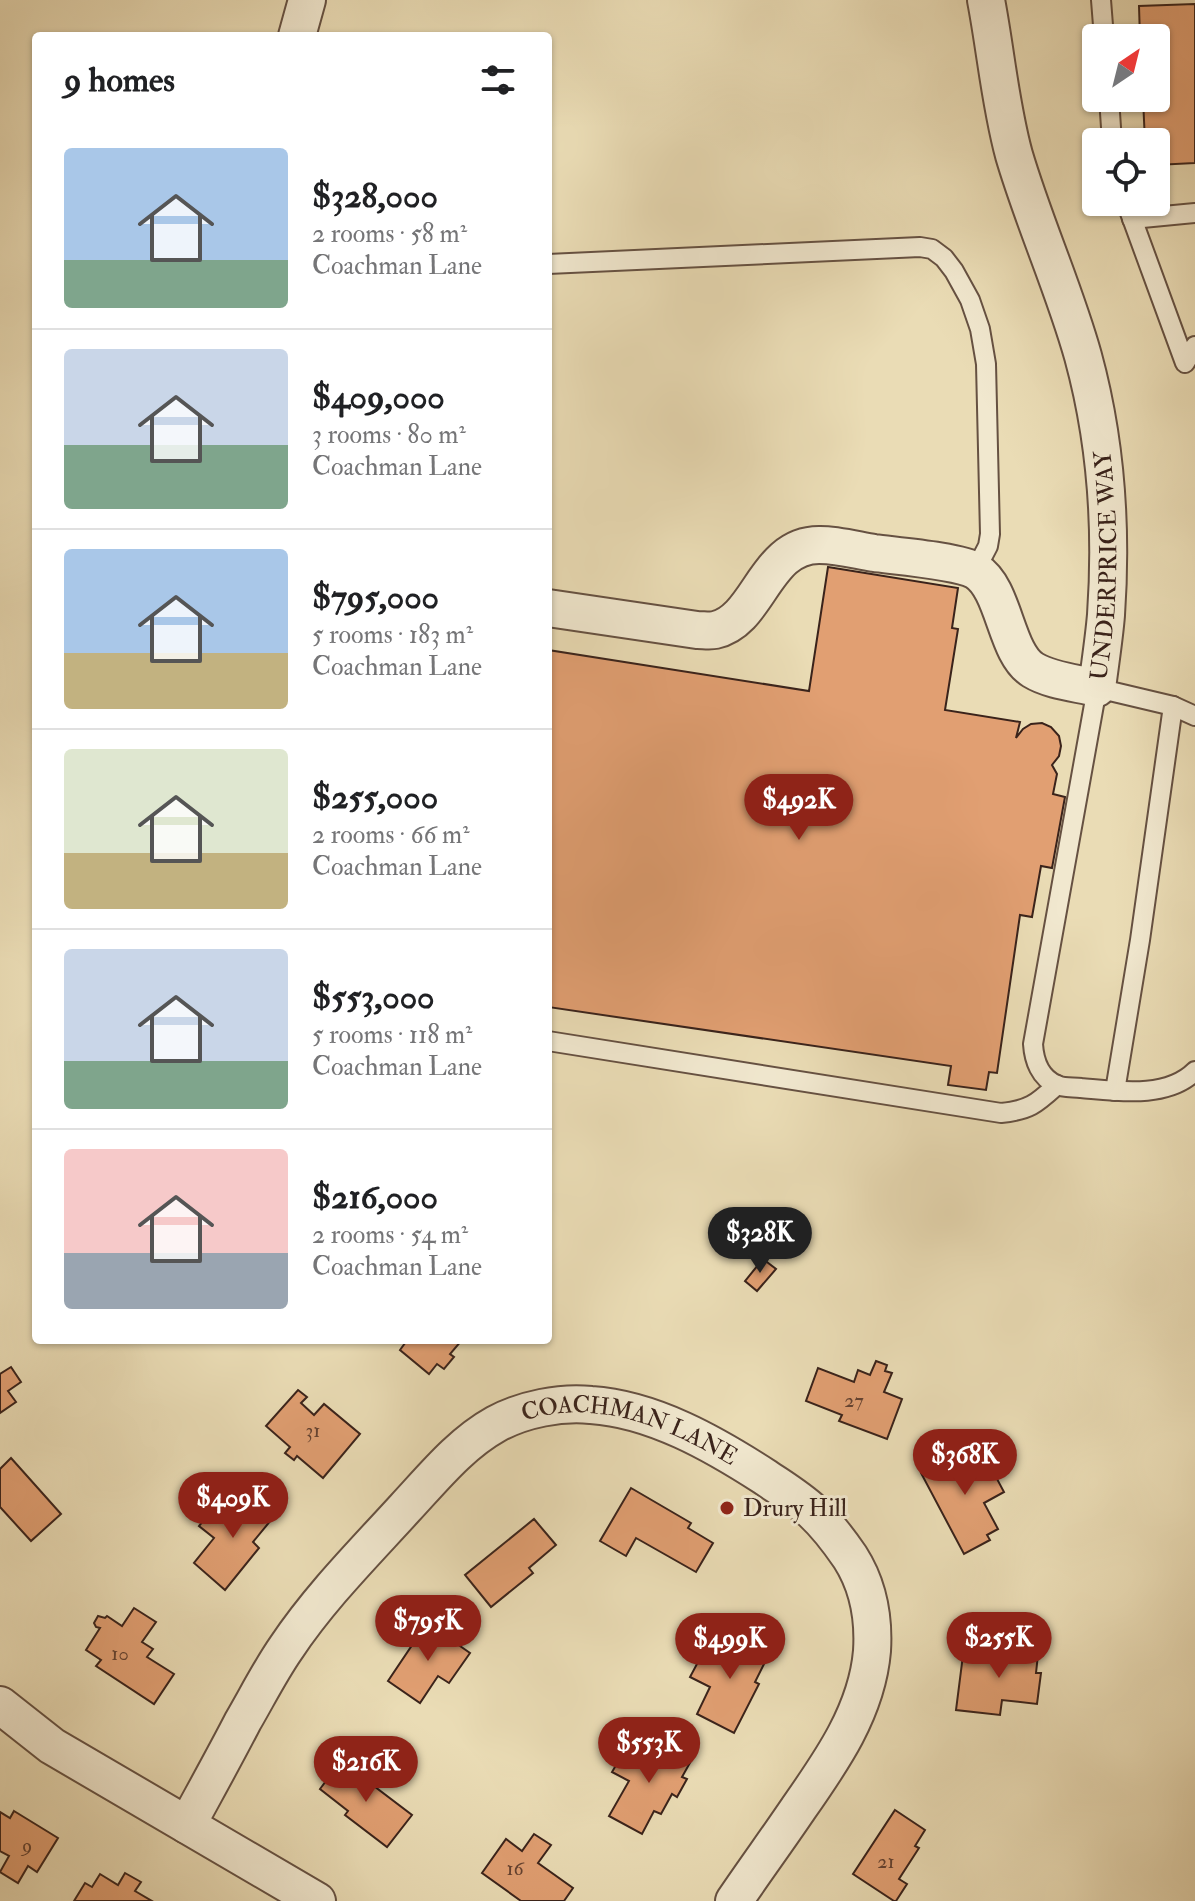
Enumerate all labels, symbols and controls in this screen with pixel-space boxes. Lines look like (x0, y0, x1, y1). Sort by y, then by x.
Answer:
north arrow (1082, 24, 1170, 112)
map controls (1082, 24, 1170, 216)
icon: filters (476, 58, 520, 102)
text: 9 homes (64, 59, 175, 102)
button: locate (1082, 128, 1170, 216)
text: $328,000 (312, 175, 438, 218)
icon: home (128, 180, 224, 276)
text: 2 rooms · 58 m² (312, 218, 467, 250)
text: Coachman Lane (312, 250, 482, 282)
text: $409,000 (312, 376, 445, 419)
icon: home (128, 381, 224, 477)
text: 3 rooms · 80 m² (312, 419, 466, 451)
street label: UNDERPRICE WAY (1083, 448, 1124, 682)
text: Coachman Lane (312, 451, 482, 483)
text: $795,000 (312, 576, 439, 619)
icon: home (128, 581, 224, 677)
text: 5 rooms · 183 m² (312, 619, 473, 651)
text: Coachman Lane (312, 651, 482, 683)
pin: $492K (743, 774, 855, 842)
text: $255,000 (312, 776, 438, 819)
icon: home (128, 781, 224, 877)
text: $492K (762, 784, 836, 816)
text: 2 rooms · 66 m² (312, 819, 470, 851)
text: Coachman Lane (312, 851, 482, 883)
text: $553,000 (312, 976, 435, 1019)
icon: home (128, 981, 224, 1077)
text: 5 rooms · 118 m² (312, 1019, 472, 1051)
text: Coachman Lane (312, 1051, 482, 1083)
text: $216,000 (312, 1176, 438, 1219)
icon: home (128, 1181, 224, 1277)
pin: $328K (704, 1207, 816, 1275)
text: $328K (726, 1217, 794, 1249)
text: 2 rooms · 54 m² (312, 1219, 468, 1251)
text: Coachman Lane (312, 1251, 482, 1283)
house number: 27 (844, 1388, 864, 1413)
street label: COACHMAN LANE (517, 1389, 743, 1472)
house number: 31 (306, 1418, 320, 1443)
pin: $368K (909, 1429, 1021, 1497)
text: $368K (931, 1439, 999, 1471)
pin: $409K (177, 1472, 289, 1540)
text: $409K (196, 1482, 270, 1514)
place label: Drury Hill (743, 1493, 847, 1524)
marker: Drury Hill (718, 1499, 736, 1517)
pin: $795K (372, 1595, 484, 1663)
text: $795K (393, 1605, 463, 1637)
pin: $255K (943, 1612, 1055, 1680)
pin: $499K (674, 1613, 786, 1681)
text: $255K (965, 1622, 1033, 1654)
text: $499K (693, 1623, 767, 1655)
house number: 10 (111, 1641, 129, 1666)
pin: $553K (593, 1717, 705, 1785)
text: $553K (616, 1727, 682, 1759)
pin: $216K (310, 1736, 422, 1804)
text: $216K (332, 1746, 400, 1778)
house number: 9 (20, 1833, 32, 1858)
house number: 21 (877, 1849, 895, 1874)
house number: 16 (506, 1856, 524, 1881)

